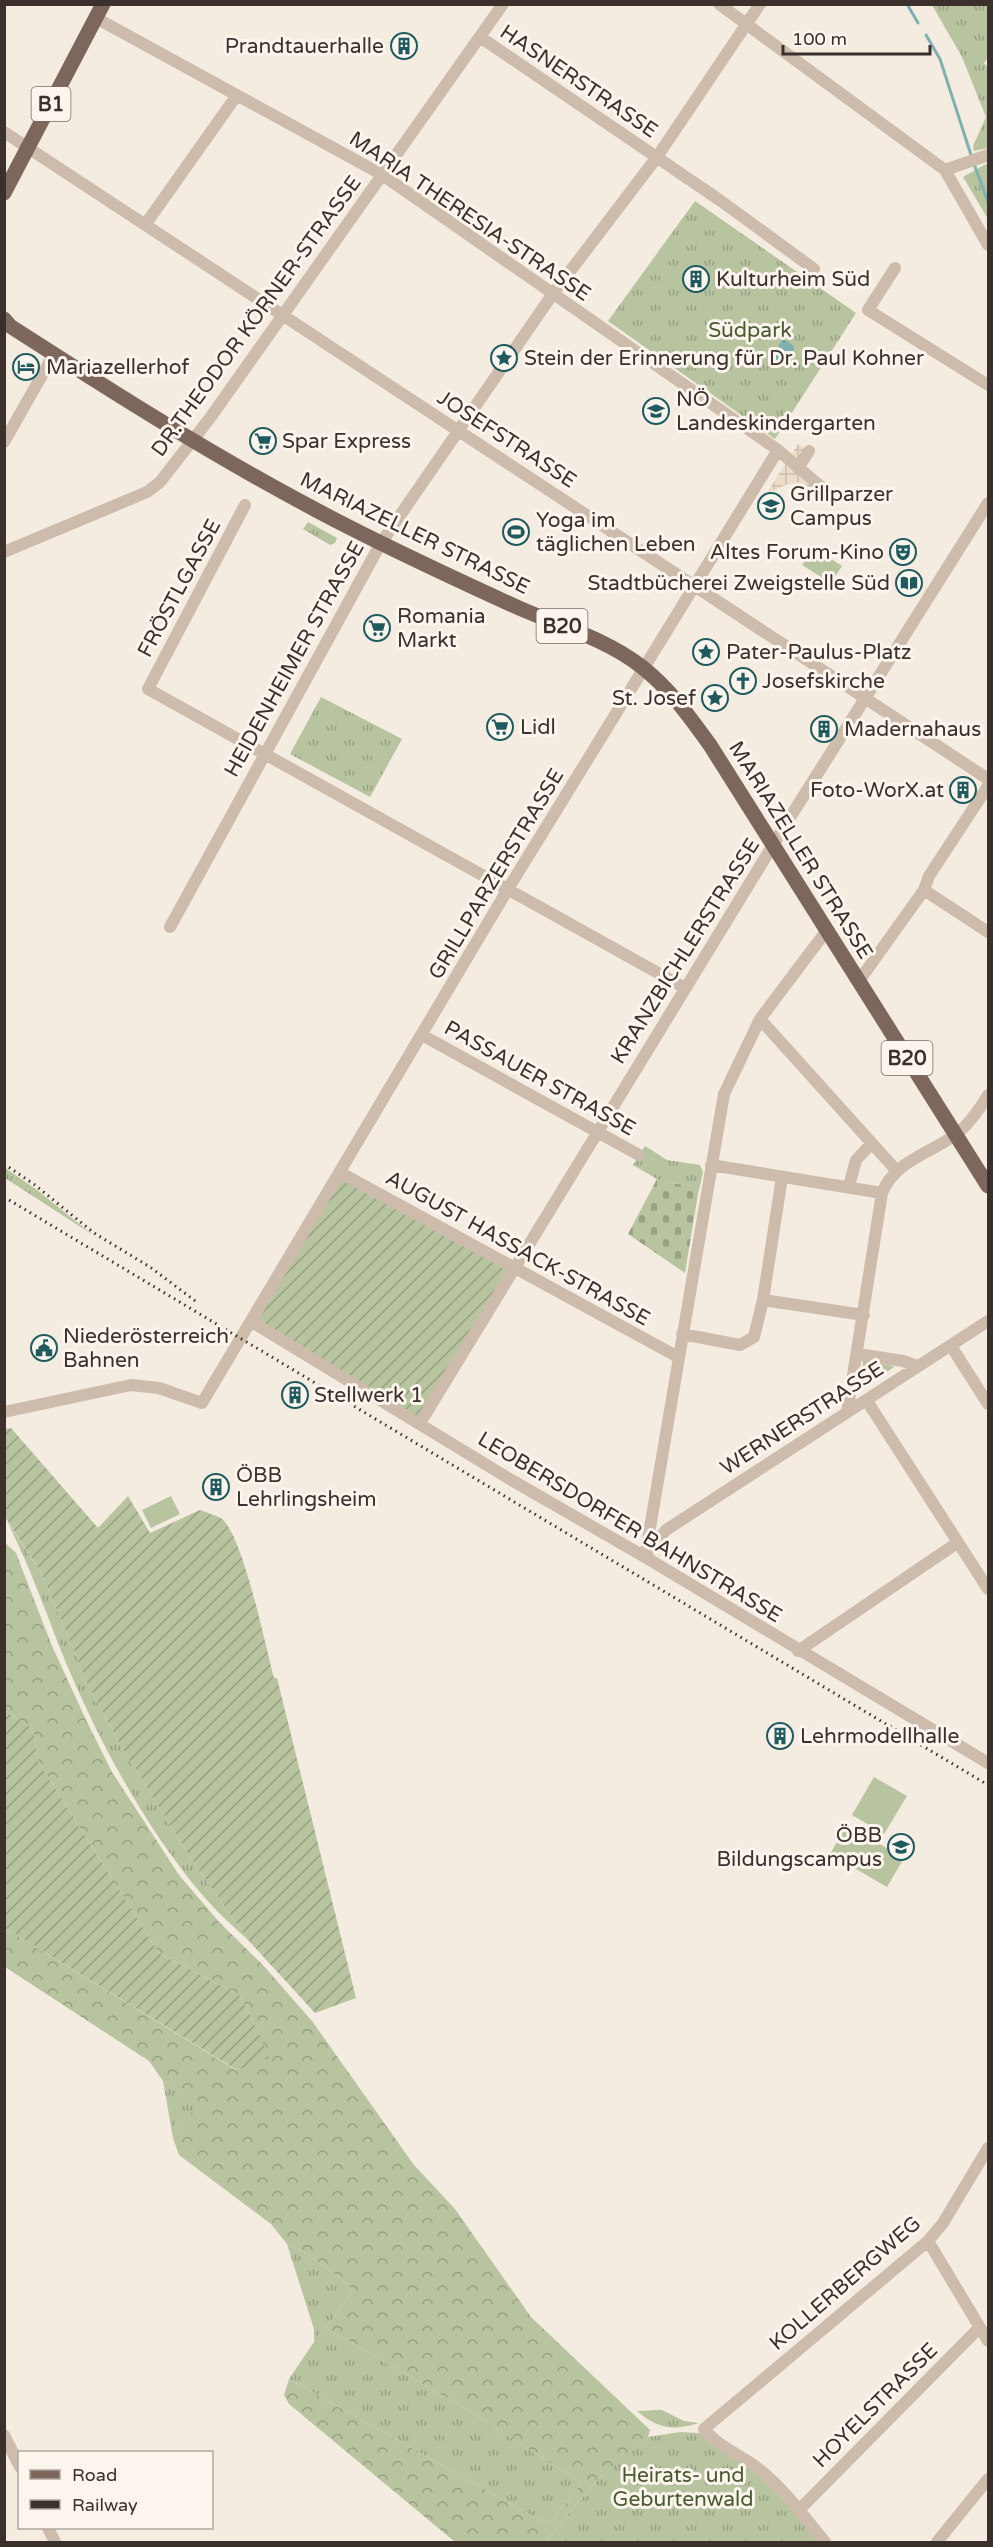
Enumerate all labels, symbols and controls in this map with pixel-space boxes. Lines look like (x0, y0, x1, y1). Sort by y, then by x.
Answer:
scale bar (783, 18, 930, 56)
street label: HASNERSTRASSE (495, 19, 662, 143)
text: 100 m (792, 28, 847, 50)
building icon: Prandtauerhalle (389, 31, 419, 61)
place label: Prandtauerhalle (225, 34, 384, 59)
road number: B1 (32, 87, 70, 121)
street label: MARIA THERESIA-STRASSE (344, 126, 595, 307)
street label: DR.THEODOR KÖRNER-STRASSE (146, 171, 367, 462)
building icon: Kulturheim Süd (681, 264, 711, 294)
place label: Kulturheim Süd (716, 267, 870, 292)
park label: Südpark (708, 318, 792, 343)
place icon: Stein der Erinnerung für Dr. Paul Kohner (489, 343, 519, 373)
place label: Stein der Erinnerung für Dr. Paul Kohner (524, 346, 924, 371)
hotel icon: Mariazellerhof (11, 352, 41, 382)
place label: Mariazellerhof (46, 355, 189, 380)
street label: JOSEFSTRASSE (432, 385, 581, 494)
place label: NÖ Landeskindergarten (676, 387, 876, 436)
school or university icon: NÖ Landeskindergarten (641, 396, 671, 426)
supermarket icon: Spar Express (248, 426, 278, 456)
place label: Spar Express (282, 429, 411, 454)
street label: MARIAZELLER STRASSE (296, 467, 534, 600)
place label: Grillparzer Campus (790, 482, 893, 531)
school or university icon: Grillparzer Campus (756, 491, 786, 521)
place label: Yoga im täglichen Leben (536, 508, 696, 557)
street label: FRÖSTLGASSE (133, 515, 226, 661)
sports icon: Yoga im täglichen Leben (501, 517, 531, 547)
street label: HEIDENHEIMER STRASSE (219, 537, 370, 781)
theatre icon: Altes Forum-Kino (888, 537, 918, 567)
place label: Altes Forum-Kino (710, 540, 884, 565)
library icon: Stadtbücherei Zweigstelle Süd (894, 568, 924, 598)
place label: Stadtbücherei Zweigstelle Süd (588, 571, 890, 596)
place label: Romania Markt (397, 604, 486, 653)
road number: B20 (536, 609, 588, 643)
supermarket icon: Romania Markt (362, 613, 392, 643)
place icon: Pater-Paulus-Platz (691, 637, 721, 667)
place label: Pater-Paulus-Platz (726, 640, 911, 665)
church icon: Josefskirche (728, 666, 758, 696)
place label: Josefskirche (762, 669, 885, 694)
place icon: St. Josef (700, 683, 730, 713)
place label: St. Josef (612, 686, 696, 711)
supermarket icon: Lidl (485, 712, 515, 742)
building icon: Madernahaus (809, 714, 839, 744)
place label: Lidl (520, 715, 556, 740)
place label: Madernahaus (844, 717, 981, 742)
street label: MARIAZELLER STRASSE (723, 737, 878, 964)
street label: GRILLPARZERSTRASSE (424, 764, 569, 984)
building icon: Foto-WorX.at (948, 775, 978, 805)
place label: Foto-WorX.at (810, 778, 944, 803)
street label: KRANZBICHLERSTRASSE (606, 834, 765, 1069)
street label: PASSAUER STRASSE (440, 1015, 640, 1141)
road number: B20 (882, 1041, 932, 1075)
street label: AUGUST HASSACK-STRASSE (381, 1165, 654, 1332)
place label: Niederösterreich Bahnen (63, 1324, 229, 1373)
public building icon: Niederösterreich Bahnen (29, 1333, 59, 1363)
street label: WERNERSTRASSE (716, 1356, 889, 1481)
building icon: Stellwerk 1 (280, 1380, 310, 1410)
place label: Stellwerk 1 (314, 1383, 423, 1408)
street label: LEOBERSDORFER BAHNSTRASSE (473, 1426, 786, 1628)
place label: ÖBB Lehrlingsheim (236, 1463, 377, 1512)
building icon: ÖBB Lehrlingsheim (201, 1472, 231, 1502)
building icon: Lehrmodellhalle (765, 1721, 795, 1751)
place label: Lehrmodellhalle (800, 1724, 960, 1749)
place label: ÖBB Bildungscampus (717, 1823, 882, 1872)
school or university icon: ÖBB Bildungscampus (886, 1832, 916, 1862)
street label: KOLLERBERGWEG (765, 2211, 926, 2356)
street label: HOYELSTRASSE (808, 2338, 943, 2473)
legend (18, 2451, 213, 2529)
park label: Heirats- und Geburtenwald (612, 2463, 754, 2512)
text: Road (72, 2464, 117, 2486)
text: Railway (72, 2494, 138, 2516)

